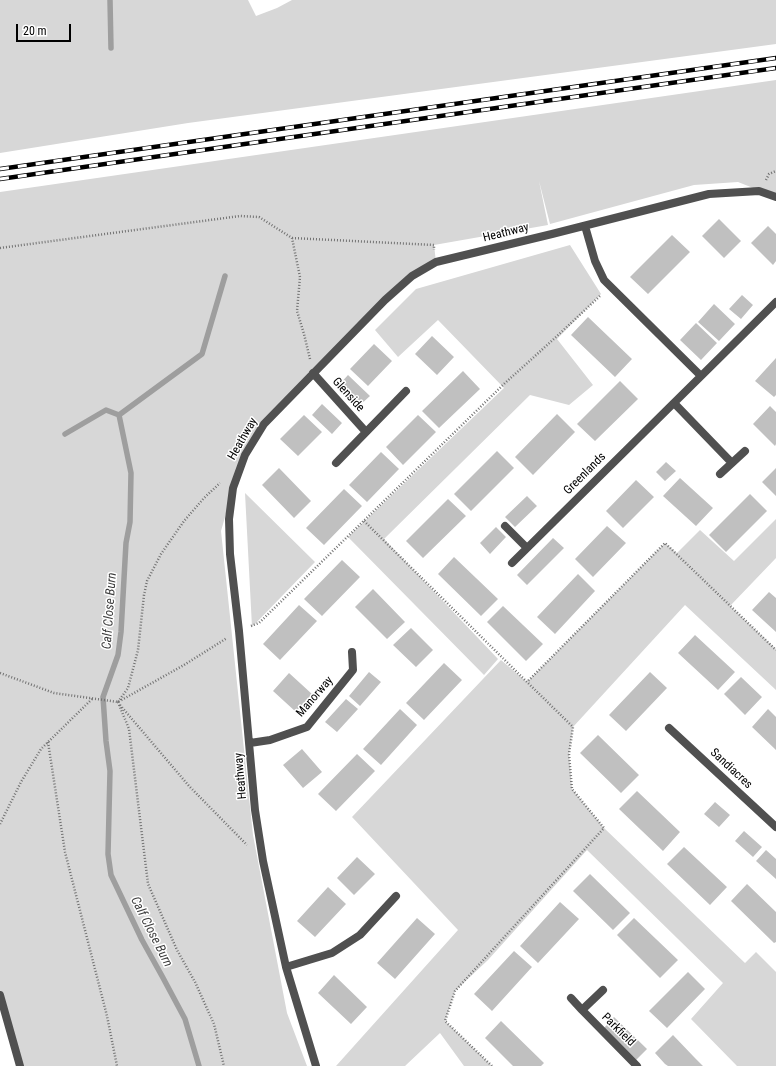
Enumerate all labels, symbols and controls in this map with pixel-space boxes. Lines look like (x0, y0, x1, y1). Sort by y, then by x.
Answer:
scale bar (18, 16, 73, 42)
text: 20 m (23, 24, 47, 38)
street label: Heathway (482, 220, 530, 246)
street label: Glenside (329, 375, 367, 415)
street label: Heathway (225, 415, 261, 463)
street label: Greenlands (561, 450, 609, 498)
water label: Calf Close Burn (100, 572, 120, 650)
street label: Manorway (294, 674, 336, 720)
street label: Sandiacres (707, 746, 755, 792)
street label: Heathway (232, 752, 250, 800)
water label: Calf Close Burn (127, 894, 175, 970)
street label: Parkfield (598, 1010, 638, 1050)

